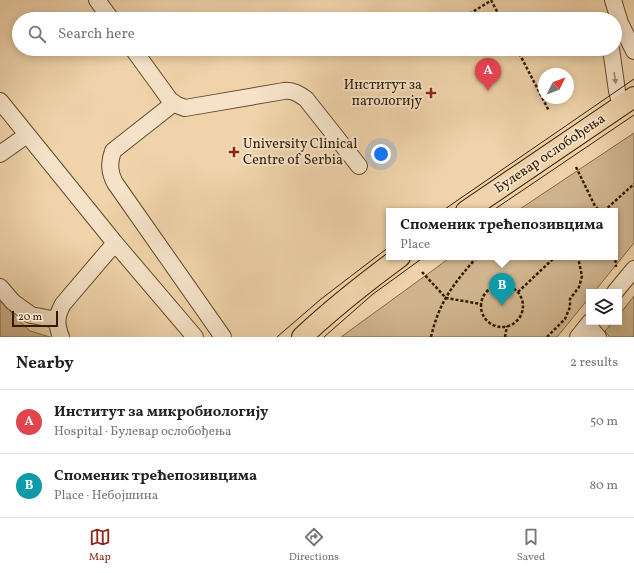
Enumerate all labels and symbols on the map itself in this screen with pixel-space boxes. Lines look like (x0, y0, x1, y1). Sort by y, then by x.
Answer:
pin: A (475, 58, 501, 91)
north arrow (538, 68, 574, 104)
one-way arrow (612, 72, 618, 84)
place label: Институт за патологију (344, 76, 422, 111)
marker: Институт за патологију (425, 87, 437, 99)
street label: Булевар ослобођења (491, 110, 609, 198)
place label: University Clinical Centre of Serbia (243, 135, 357, 170)
your location (371, 144, 391, 164)
marker: University Clinical Centre of Serbia (228, 146, 240, 158)
pin: B (489, 273, 515, 306)
scale bar (12, 309, 58, 328)

